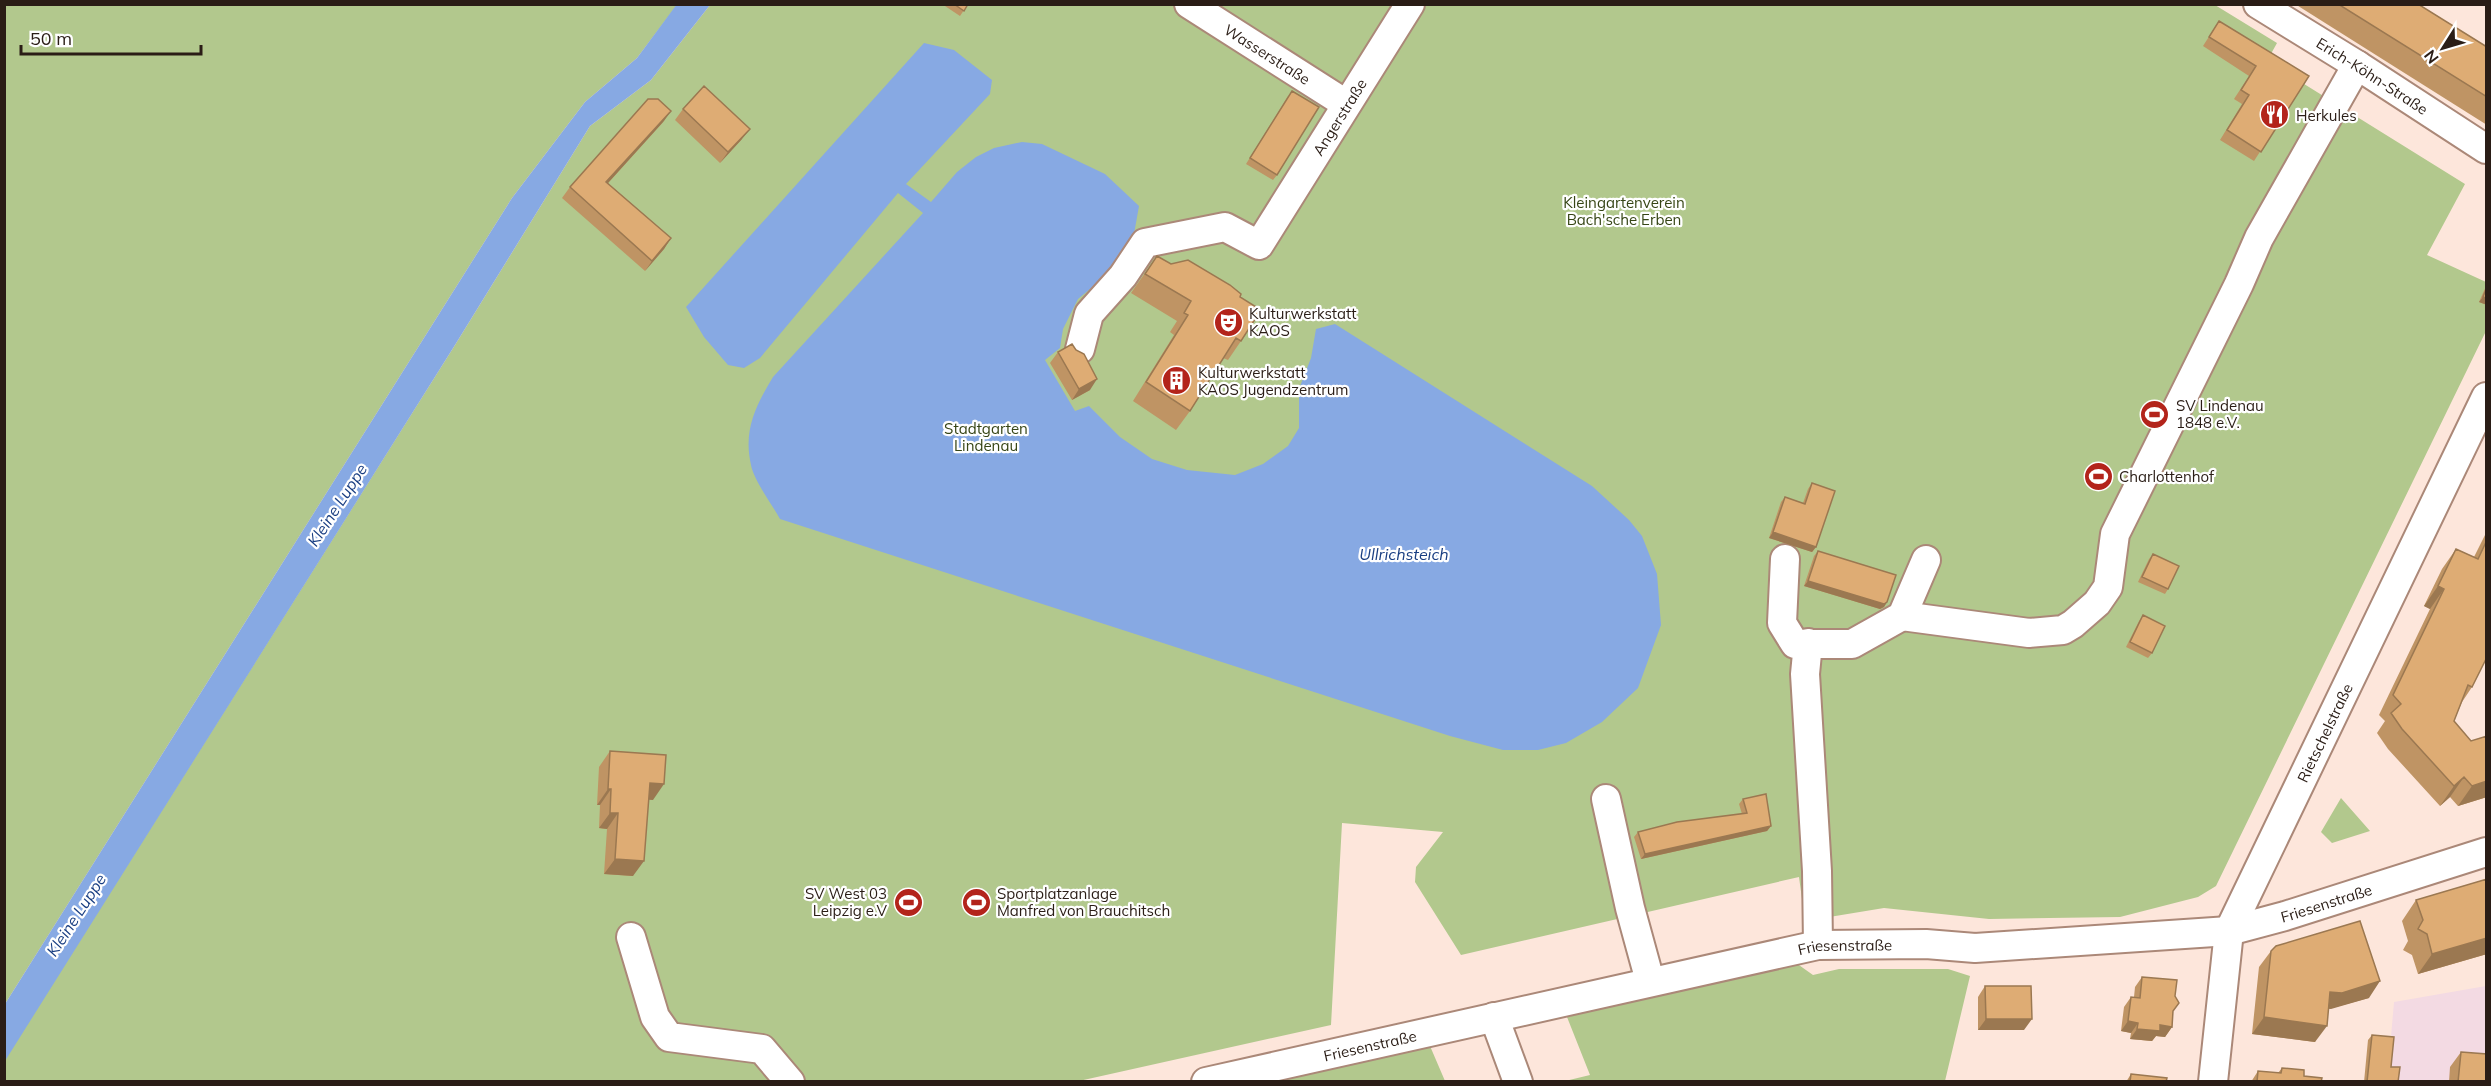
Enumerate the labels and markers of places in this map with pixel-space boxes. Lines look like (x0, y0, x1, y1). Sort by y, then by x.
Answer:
restaurant icon: Herkules (2259, 99, 2291, 131)
place label: Herkules (2296, 106, 2357, 125)
place label: Kulturwerkstatt KAOS (1249, 304, 1356, 340)
theatre icon: Kulturwerkstatt KAOS (1212, 306, 1244, 338)
place label: Kulturwerkstatt KAOS Jugendzentrum (1198, 363, 1348, 399)
building icon: Kulturwerkstatt KAOS Jugendzentrum (1161, 365, 1193, 397)
place label: SV Lindenau 1848 e.V. (2176, 396, 2264, 432)
sports icon: SV Lindenau 1848 e.V. (2139, 398, 2171, 430)
sports icon: Charlottenhof (2082, 460, 2114, 492)
place label: Charlottenhof (2119, 467, 2215, 486)
place label: SV West 03 Leipzig e.V (805, 884, 888, 920)
place label: Sportplatzanlage Manfred von Brauchitsch (997, 884, 1170, 920)
sports icon: SV West 03 Leipzig e.V (892, 886, 924, 918)
sports icon: Sportplatzanlage Manfred von Brauchitsch (960, 886, 992, 918)

